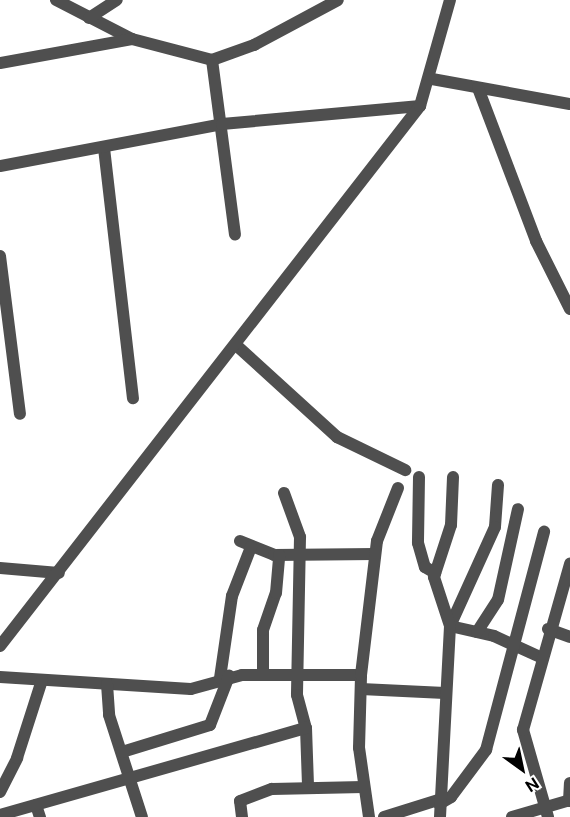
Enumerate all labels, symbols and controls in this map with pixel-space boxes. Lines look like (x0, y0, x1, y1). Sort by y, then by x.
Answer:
north arrow (492, 739, 552, 799)
text: N (522, 773, 543, 796)

